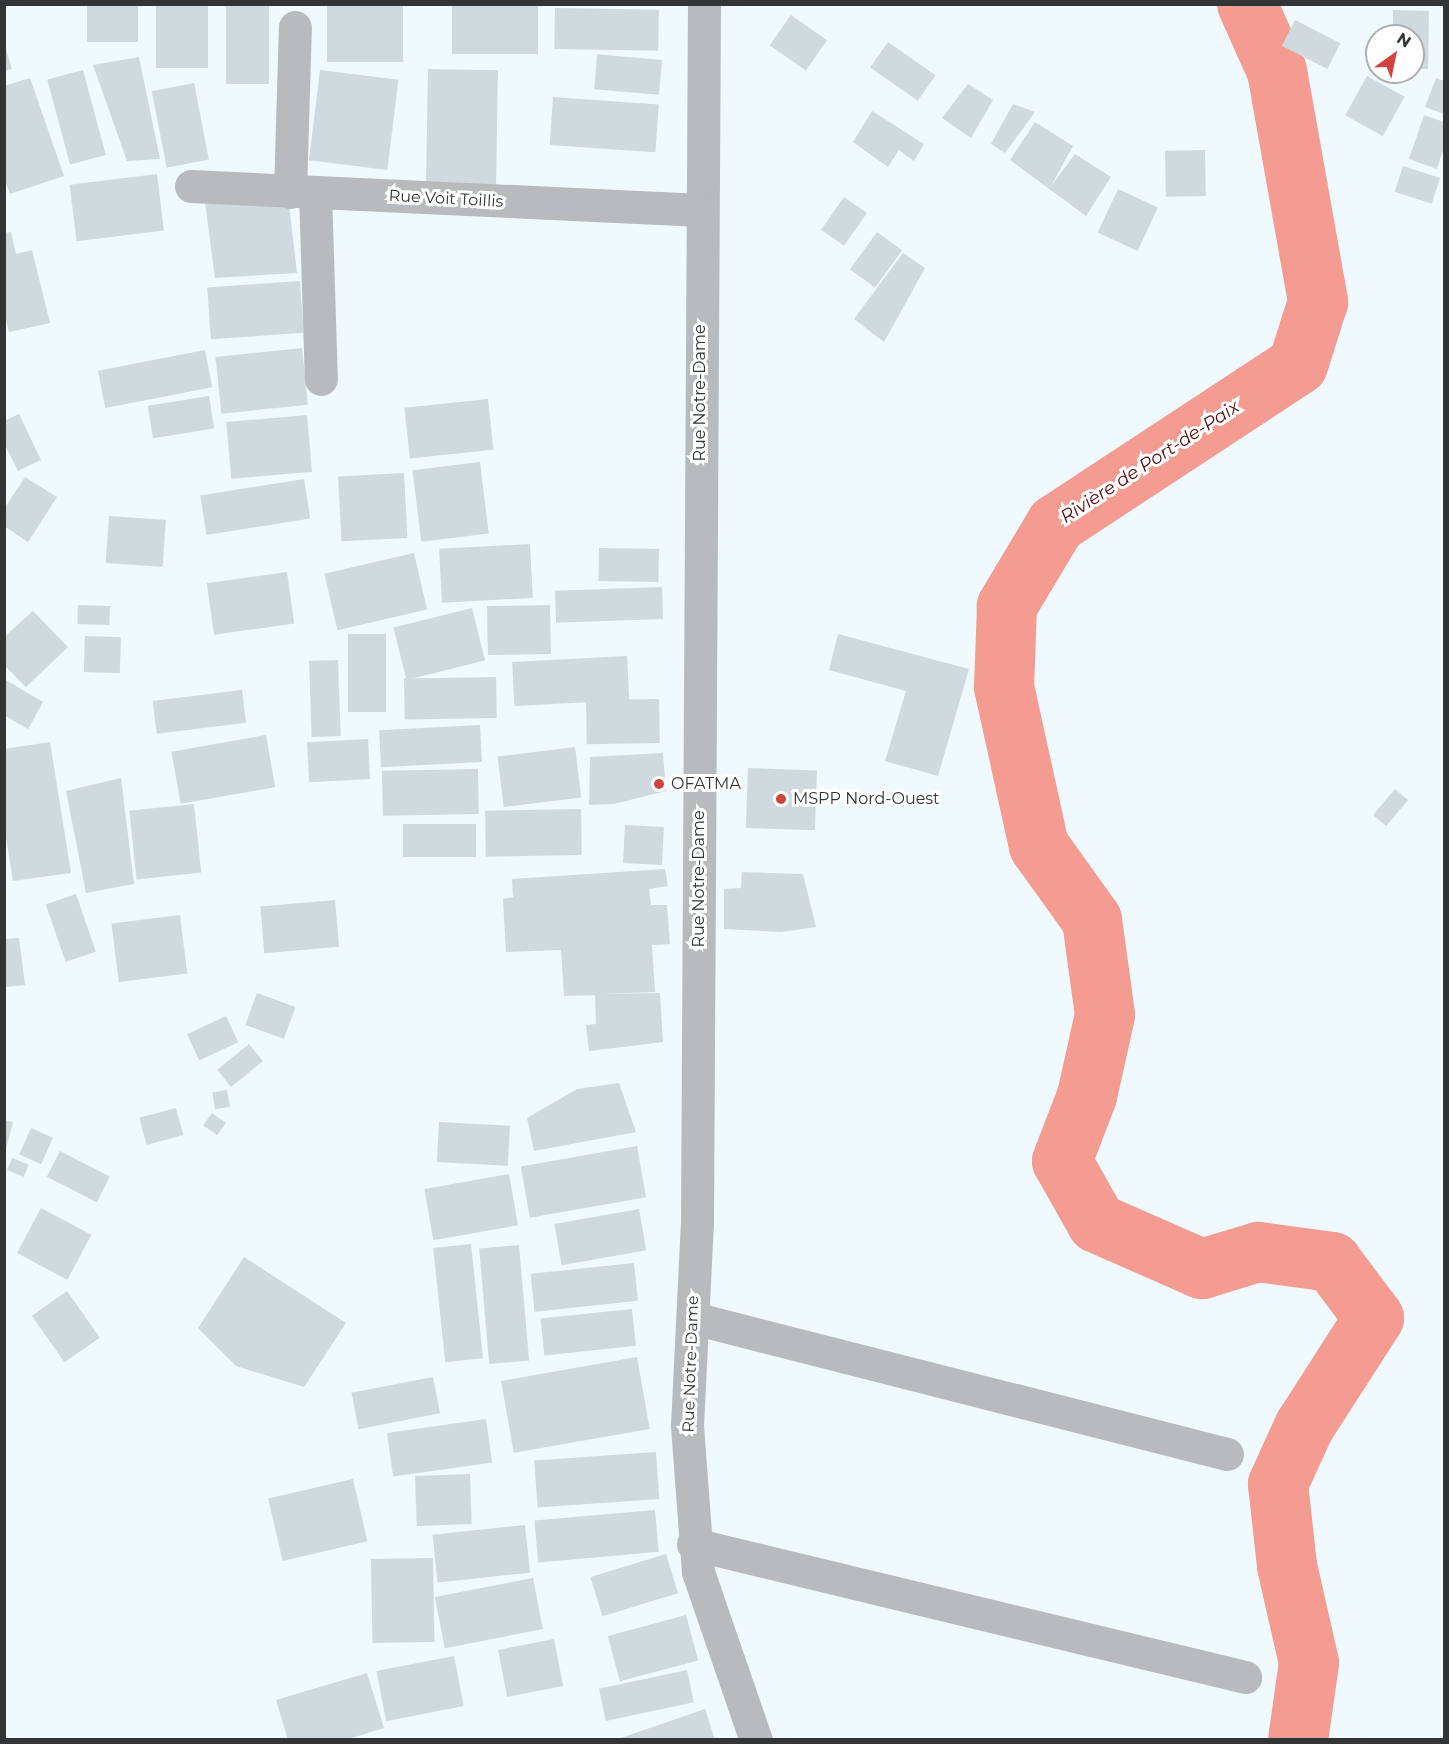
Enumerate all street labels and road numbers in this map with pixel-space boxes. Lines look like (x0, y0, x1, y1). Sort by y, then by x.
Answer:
street label: Rue Voit Toillis (388, 186, 504, 212)
street label: Rue Notre-Dame (690, 324, 710, 462)
street label: Rue Notre-Dame (689, 810, 709, 948)
street label: Rue Notre-Dame (679, 1295, 703, 1433)

